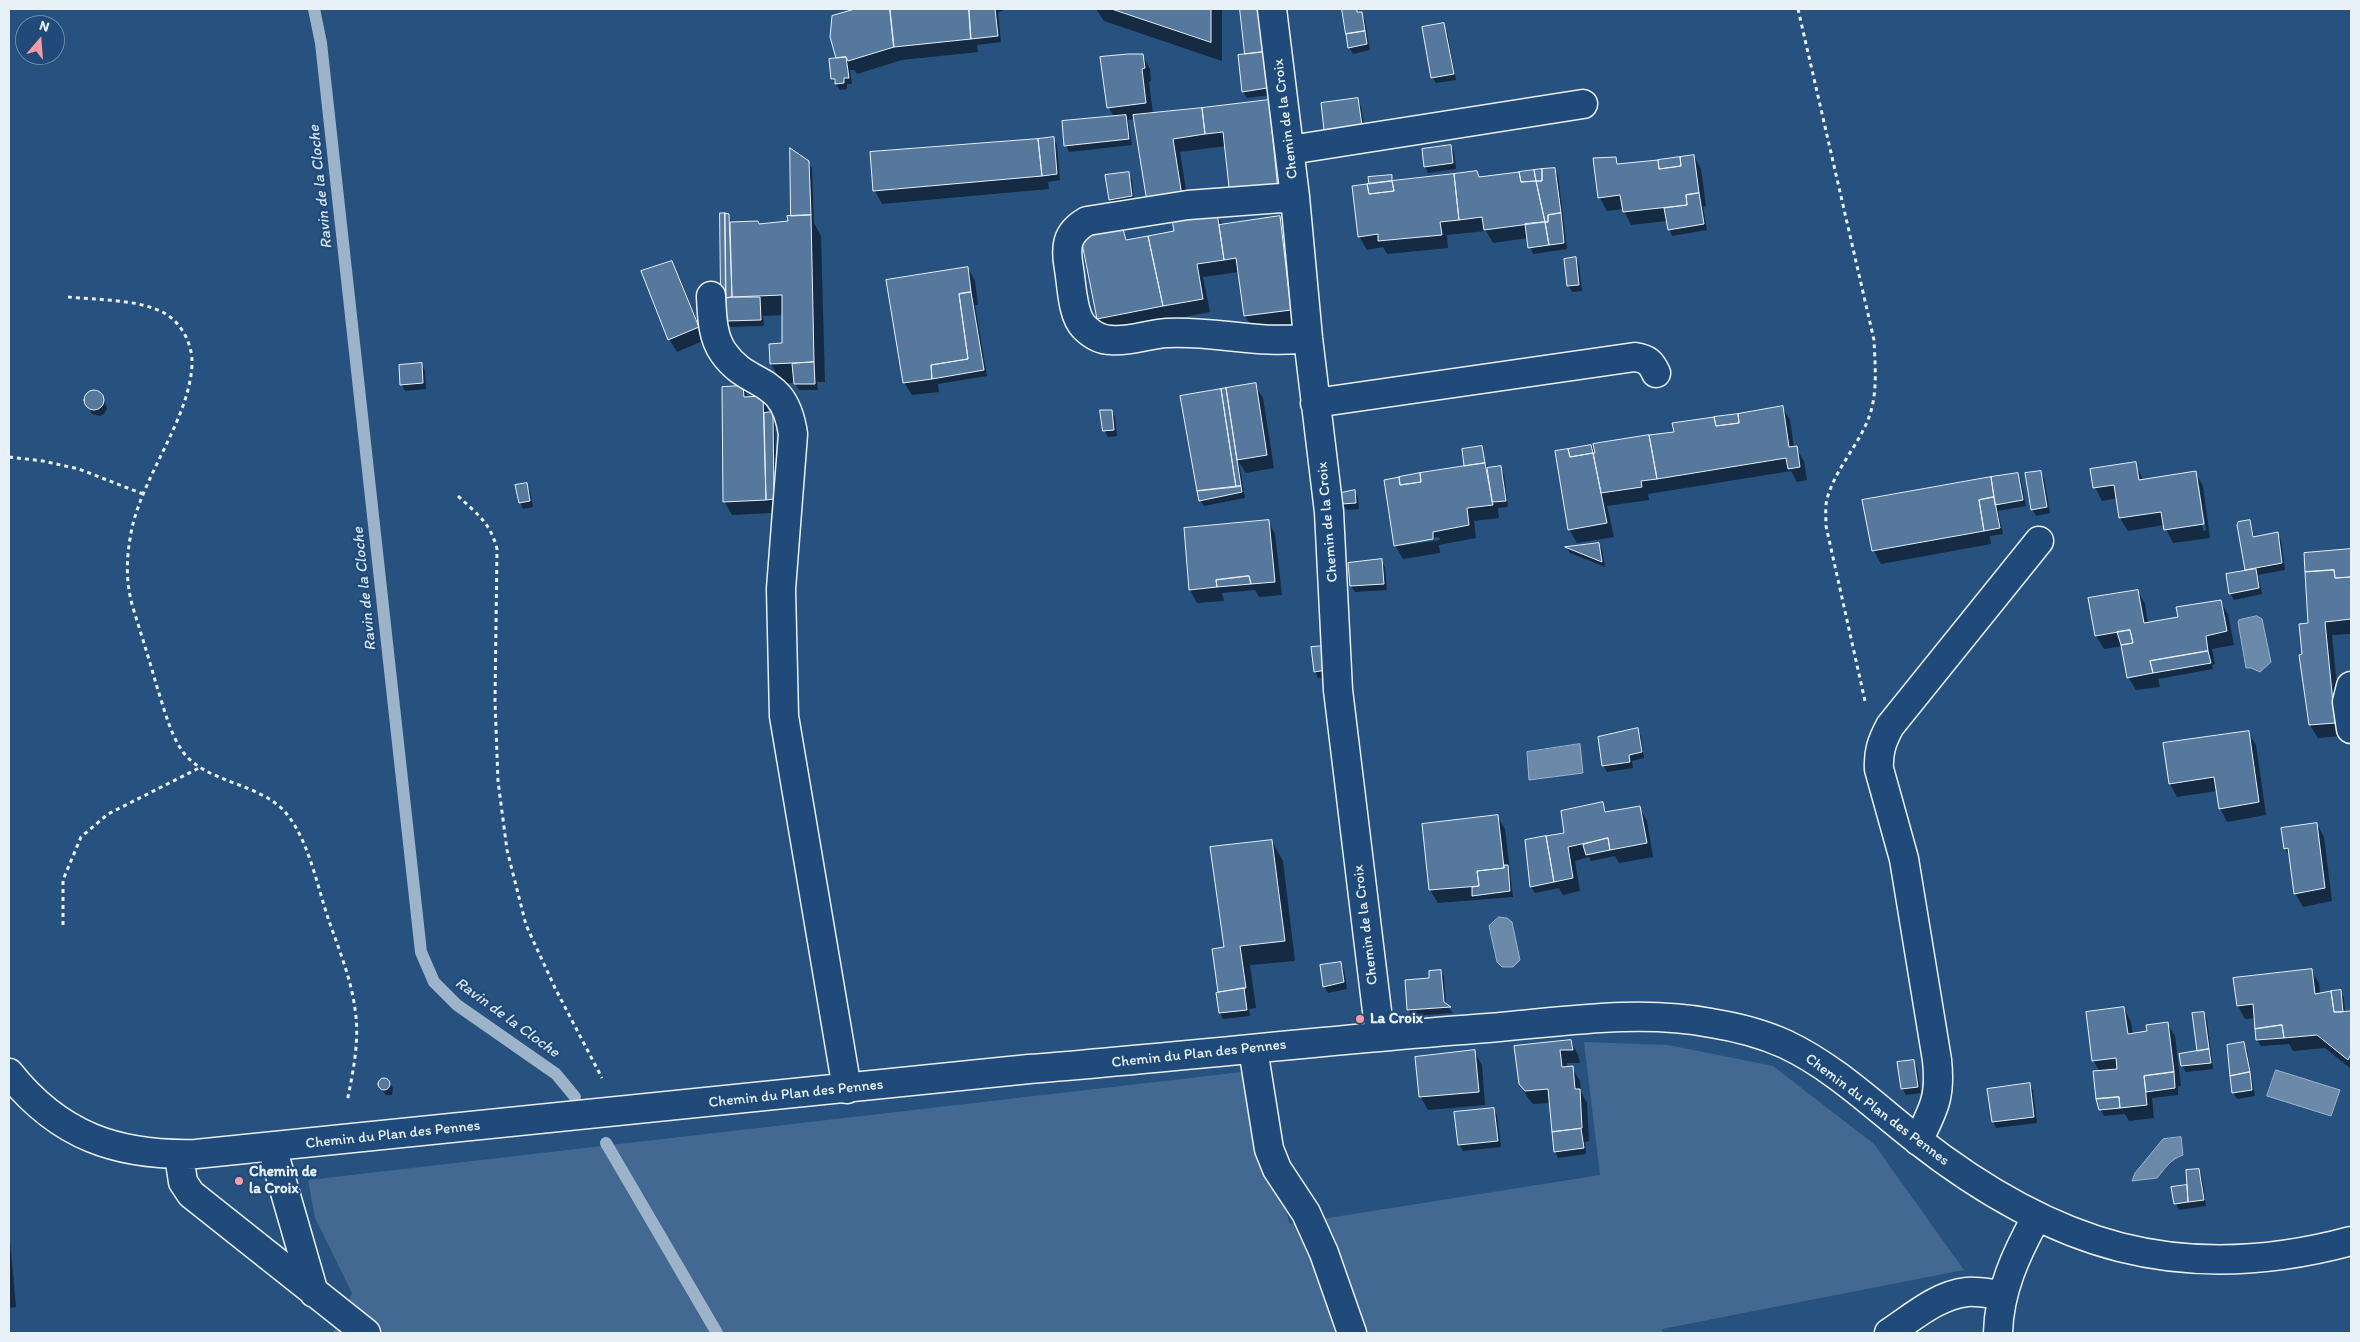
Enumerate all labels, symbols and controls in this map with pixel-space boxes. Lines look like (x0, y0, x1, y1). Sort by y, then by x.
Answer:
north arrow (15, 15, 65, 65)
text: N (37, 17, 52, 36)
street label: Chemin de la Croix (1270, 58, 1302, 180)
water label: Ravin de la Cloche (305, 124, 337, 250)
street label: Chemin de la Croix (1314, 461, 1342, 583)
water label: Ravin de la Cloche (349, 526, 381, 652)
street label: Chemin de la Croix (1350, 864, 1382, 986)
water label: Ravin de la Cloche (451, 974, 563, 1062)
place label: La Croix (1370, 1010, 1423, 1028)
marker: La Croix (1354, 1013, 1366, 1025)
street label: Chemin du Plan des Pennes (1111, 1036, 1287, 1072)
street label: Chemin du Plan des Pennes (1801, 1050, 1953, 1170)
street label: Chemin du Plan des Pennes (708, 1076, 884, 1112)
street label: Chemin du Plan des Pennes (305, 1117, 481, 1153)
place label: Chemin de la Croix (249, 1163, 317, 1198)
marker: Chemin de la Croix (233, 1175, 245, 1187)

